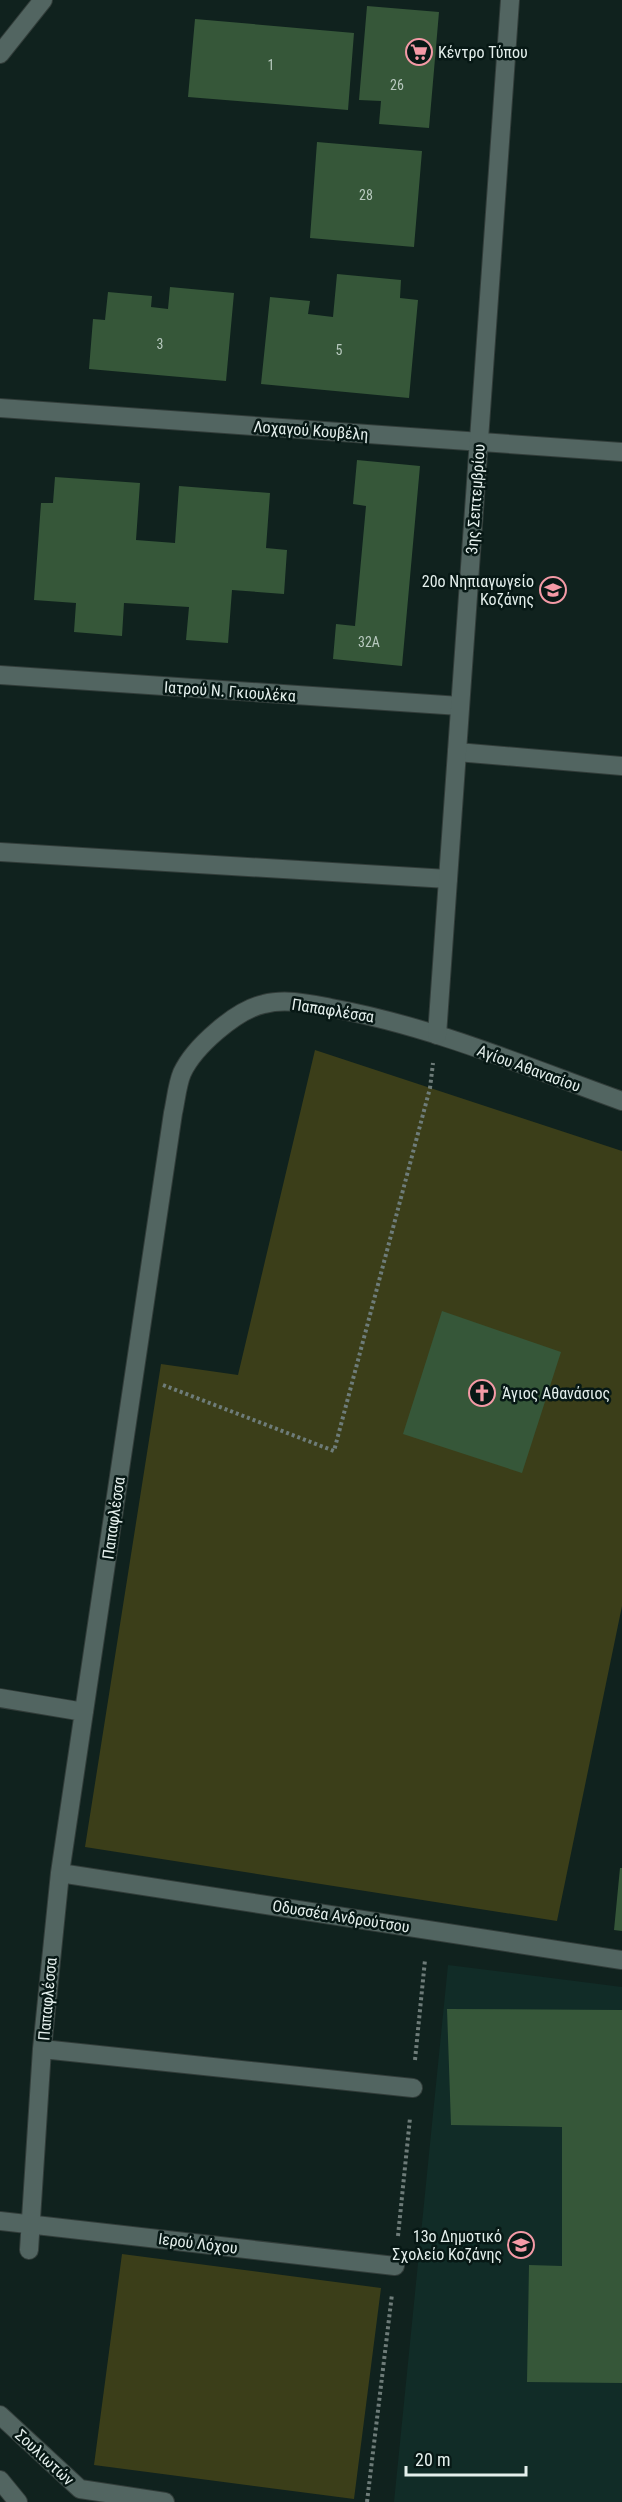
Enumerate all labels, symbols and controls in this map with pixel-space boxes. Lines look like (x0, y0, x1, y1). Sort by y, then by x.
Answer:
supermarket icon: Κέντρο Τύπου (404, 37, 434, 67)
place label: Κέντρο Τύπου (438, 43, 528, 62)
house number: 1 (268, 57, 274, 73)
house number: 26 (390, 77, 404, 93)
house number: 28 (359, 187, 373, 203)
house number: 3 (157, 336, 163, 352)
house number: 5 (336, 342, 343, 358)
street label: Λοχαγού Κουβέλη (253, 417, 369, 444)
street label: 3ης Σεπτεμβρίου (462, 443, 489, 555)
place label: 20ο Νηπιαγωγείο Κοζάνης (422, 572, 534, 609)
school or university icon: 20ο Νηπιαγωγείο Κοζάνης (538, 575, 568, 605)
house number: 32A (358, 634, 380, 650)
street label: Ιατρού N. Γκιουλέκα (164, 677, 296, 706)
street label: Παπαφλέσσα (290, 995, 376, 1026)
street label: Αγίου Αθανασίου (475, 1041, 583, 1096)
church icon: Άγιος Αθανάσιος (467, 1378, 497, 1408)
place label: Άγιος Αθανάσιος (502, 1384, 610, 1403)
street label: Παπαφλέσσα (98, 1475, 129, 1561)
street label: Οδυσσέα Ανδρούτσου (271, 1896, 411, 1937)
street label: Παπαφλέσσα (34, 1957, 61, 2041)
place label: 13ο Δημοτικό Σχολείο Κοζάνης (392, 2227, 502, 2264)
street label: Ιερού Λόχου (157, 2229, 239, 2258)
school or university icon: 13ο Δημοτικό Σχολείο Κοζάνης (506, 2230, 536, 2260)
street label: Σουλιωτών (11, 2425, 78, 2489)
scale bar (406, 2439, 526, 2477)
text: 20 m (415, 2449, 450, 2470)

